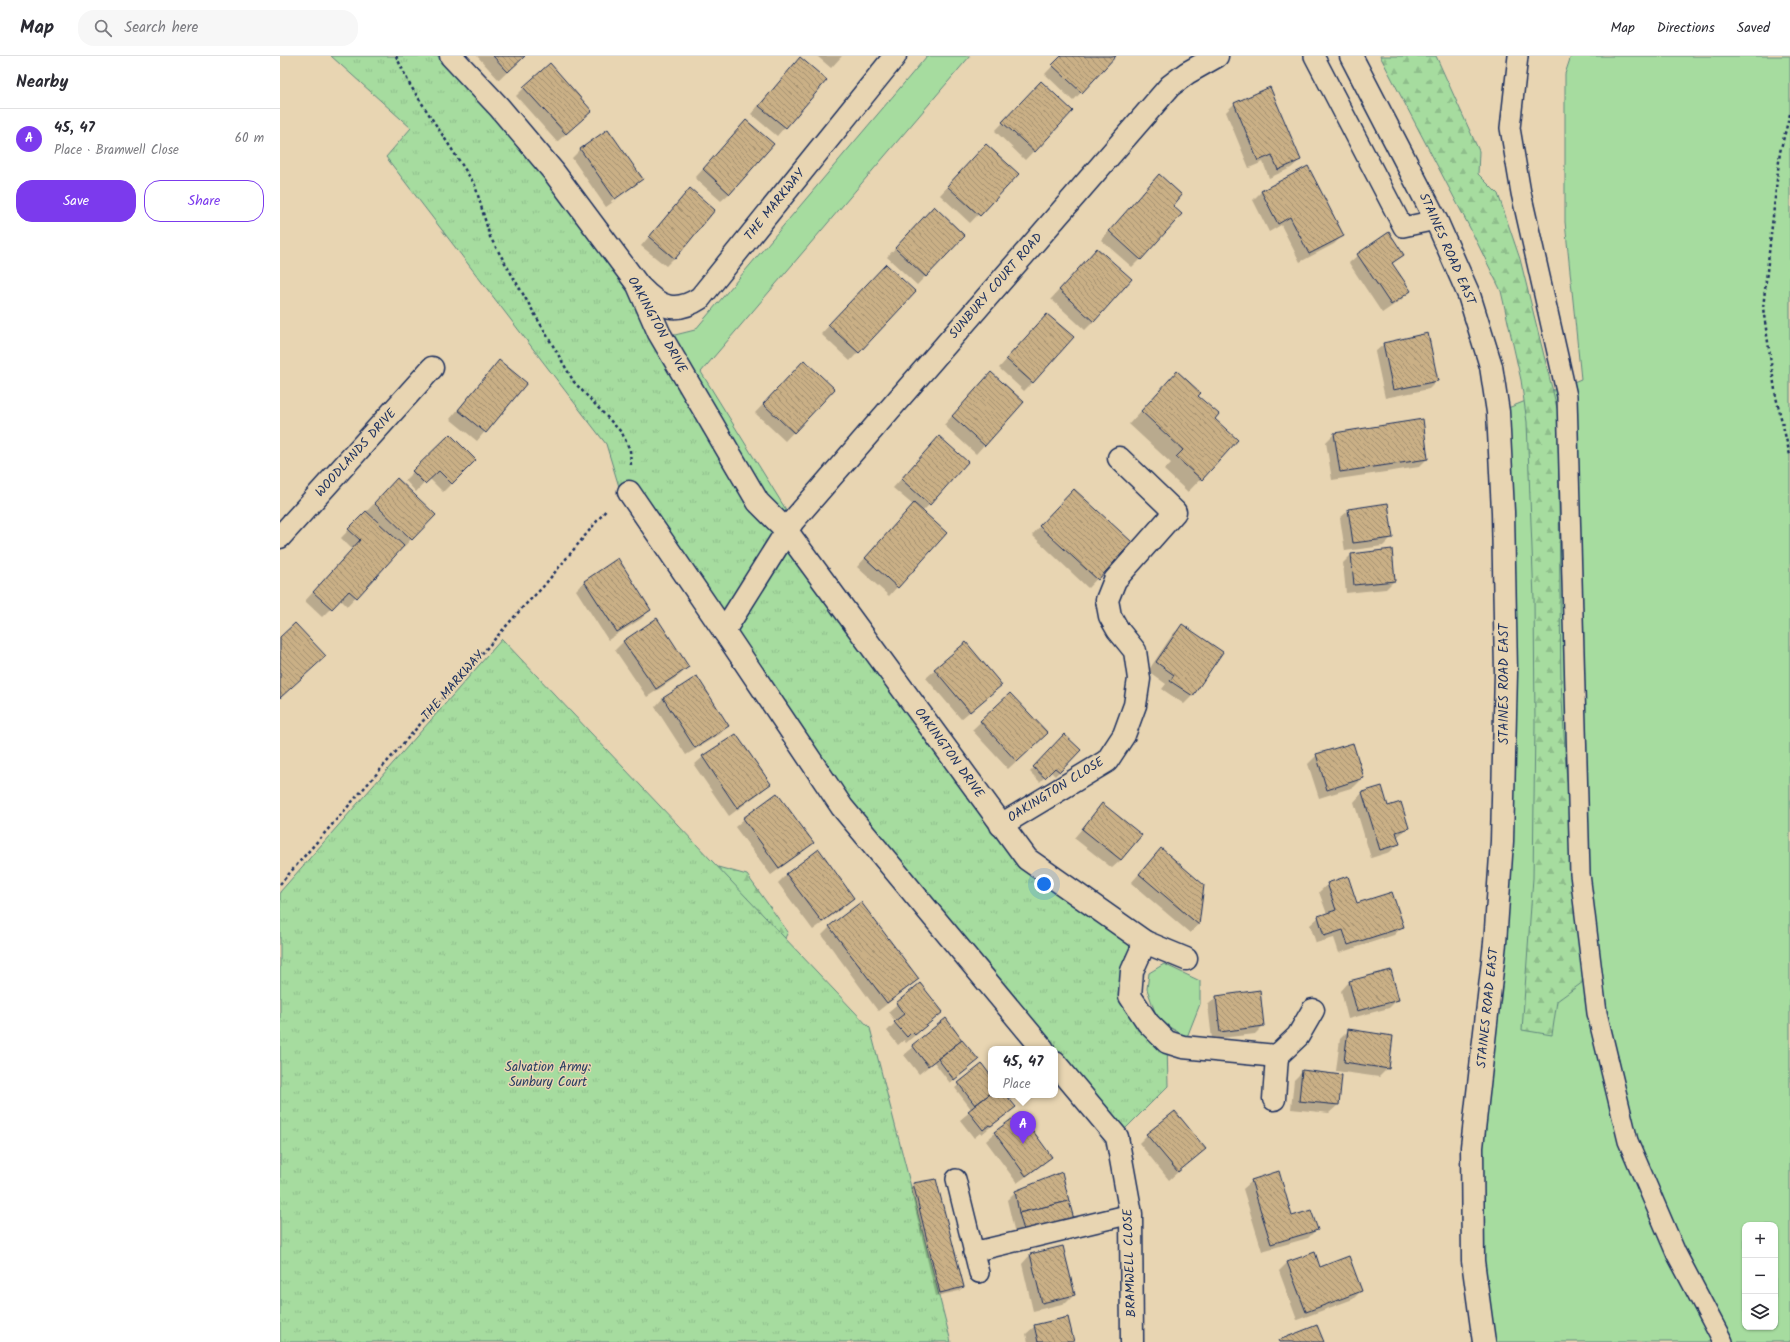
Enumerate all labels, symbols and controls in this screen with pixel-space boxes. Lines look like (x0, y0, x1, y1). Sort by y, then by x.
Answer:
search box (78, 10, 358, 46)
text: Map (20, 13, 54, 43)
text: Search here (124, 16, 198, 40)
icon: search (92, 17, 114, 39)
text: Map (1610, 17, 1635, 39)
text: Directions (1657, 17, 1715, 39)
text: Saved (1737, 17, 1770, 39)
text: Nearby (16, 69, 68, 96)
text: 45, 47 (54, 116, 95, 140)
text: A (25, 128, 33, 149)
text: 60 m (235, 128, 264, 149)
text: Place · Bramwell Close (54, 140, 179, 161)
street label: THE MARKWAY (739, 164, 811, 246)
button: Save (16, 180, 136, 222)
button: Share (144, 180, 264, 222)
street label: STAINES ROAD EAST (1413, 190, 1482, 309)
street label: SUNBURY COURT ROAD (944, 228, 1048, 344)
street label: OAKINGTON DRIVE (622, 273, 693, 378)
street label: WOODLANDS DRIVE (310, 404, 402, 502)
street label: STAINES ROAD EAST (1494, 623, 1515, 744)
street label: THE MARKWAY (416, 646, 490, 726)
street label: OAKINGTON DRIVE (909, 703, 989, 803)
street label: OAKINGTON CLOSE (1004, 752, 1109, 828)
your location (1034, 874, 1054, 894)
street label: STAINES ROAD EAST (1471, 946, 1505, 1069)
popup (988, 1046, 1058, 1098)
text: 45, 47 (1003, 1050, 1043, 1074)
park label: Salvation Army: Sunbury Court (505, 1057, 591, 1093)
text: Place (1003, 1074, 1031, 1095)
pin: A (1010, 1111, 1036, 1144)
street label: BRAMWELL CLOSE (1118, 1208, 1142, 1318)
map controls (1742, 1222, 1778, 1330)
button: + (1742, 1222, 1778, 1258)
button: − (1742, 1258, 1778, 1294)
button: layers (1742, 1294, 1778, 1330)

